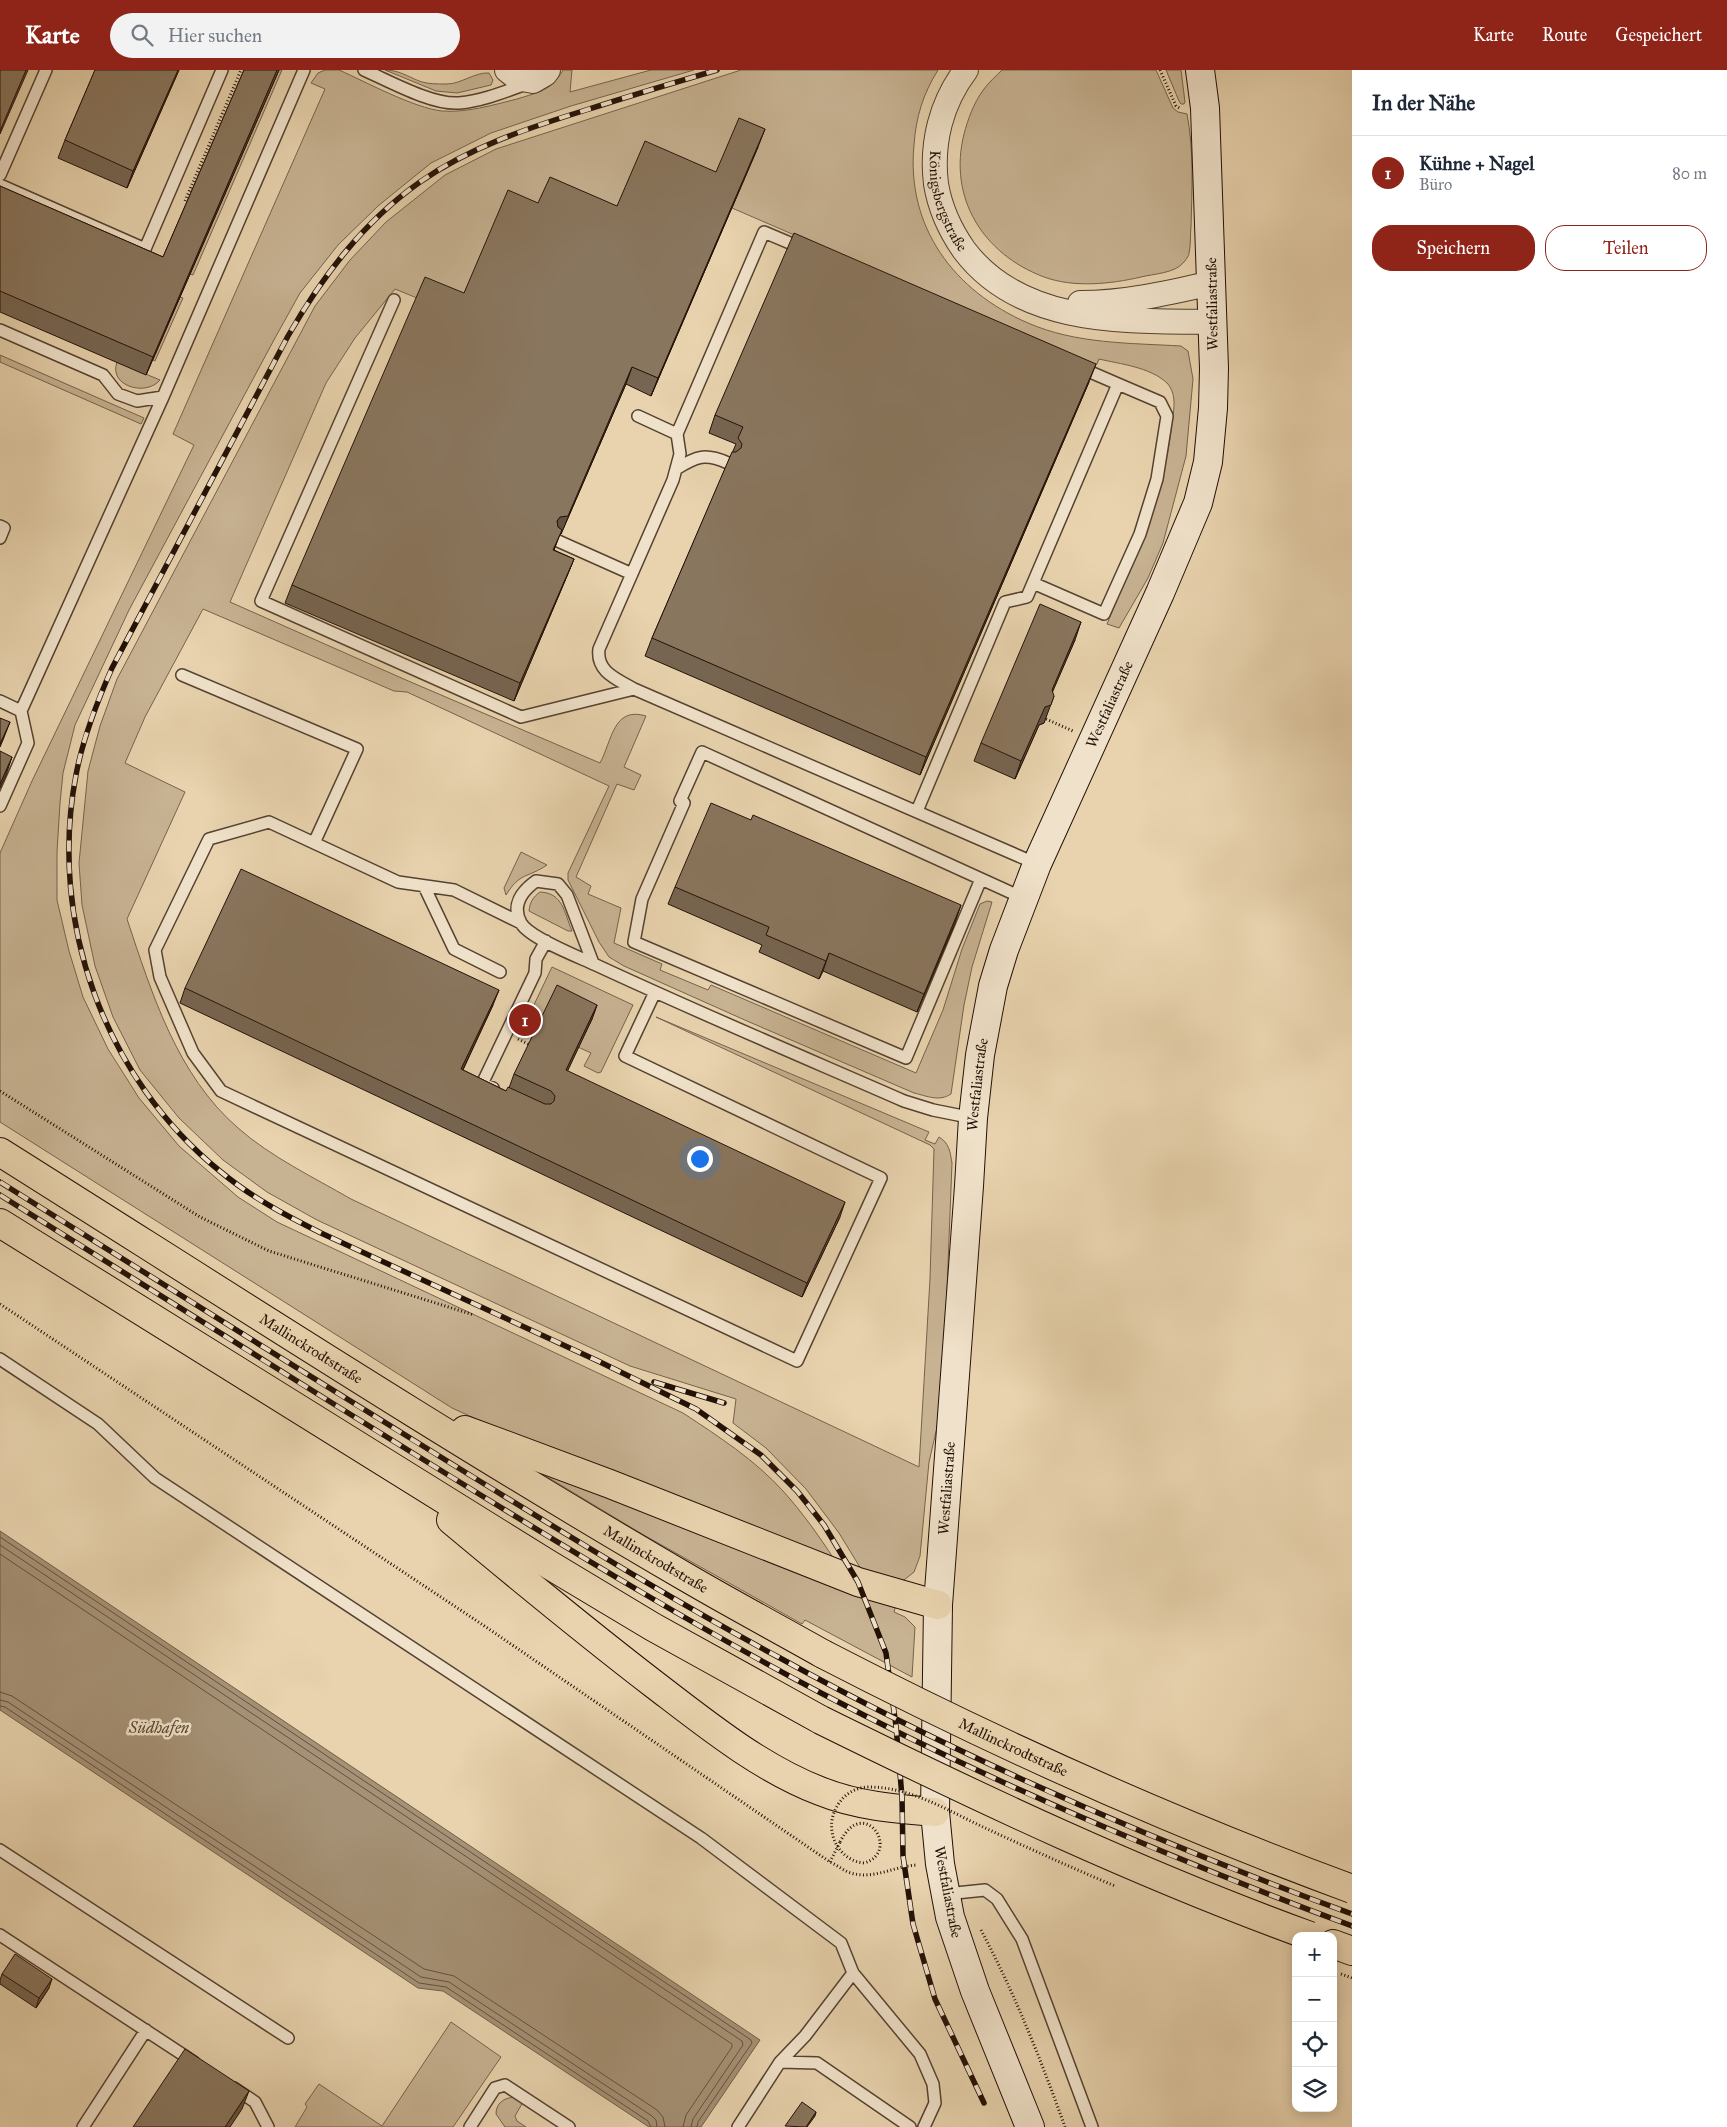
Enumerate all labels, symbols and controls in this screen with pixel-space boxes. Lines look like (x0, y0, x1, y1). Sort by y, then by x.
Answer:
search box (110, 13, 460, 58)
text: Karte (25, 20, 80, 50)
icon: search (128, 21, 156, 49)
text: Hier suchen (168, 24, 262, 47)
text: Karte (1473, 24, 1514, 46)
text: Route (1542, 24, 1587, 46)
text: Gespeichert (1615, 24, 1702, 46)
text: In der Nähe (1372, 90, 1475, 116)
street label: Königsbergstraße (926, 150, 971, 255)
text: Kühne + Nagel (1419, 152, 1534, 175)
text: 1 (1385, 164, 1391, 183)
text: 80 m (1672, 164, 1707, 183)
text: Büro (1419, 175, 1452, 194)
button: Speichern (1372, 225, 1535, 271)
button: Teilen (1545, 225, 1707, 271)
street label: Westfaliastraße (1202, 257, 1222, 351)
street label: Westfaliastraße (1082, 658, 1137, 751)
pin: 1 (509, 1001, 541, 1039)
street label: Westfaliastraße (963, 1037, 992, 1131)
your location (687, 1146, 713, 1172)
street label: Mallinckrodtstraße (256, 1310, 366, 1388)
street label: Westfaliastraße (934, 1441, 959, 1536)
street label: Mallinckrodtstraße (600, 1522, 711, 1597)
street label: Mallinckrodtstraße (956, 1714, 1071, 1780)
water label: Südhafen (128, 1718, 190, 1737)
street label: Westfaliastraße (930, 1844, 966, 1940)
map controls (1292, 1932, 1337, 2112)
button: + (1292, 1932, 1337, 1977)
button: − (1292, 1977, 1337, 2022)
button: locate (1292, 2022, 1337, 2067)
button: layers (1292, 2067, 1337, 2112)

